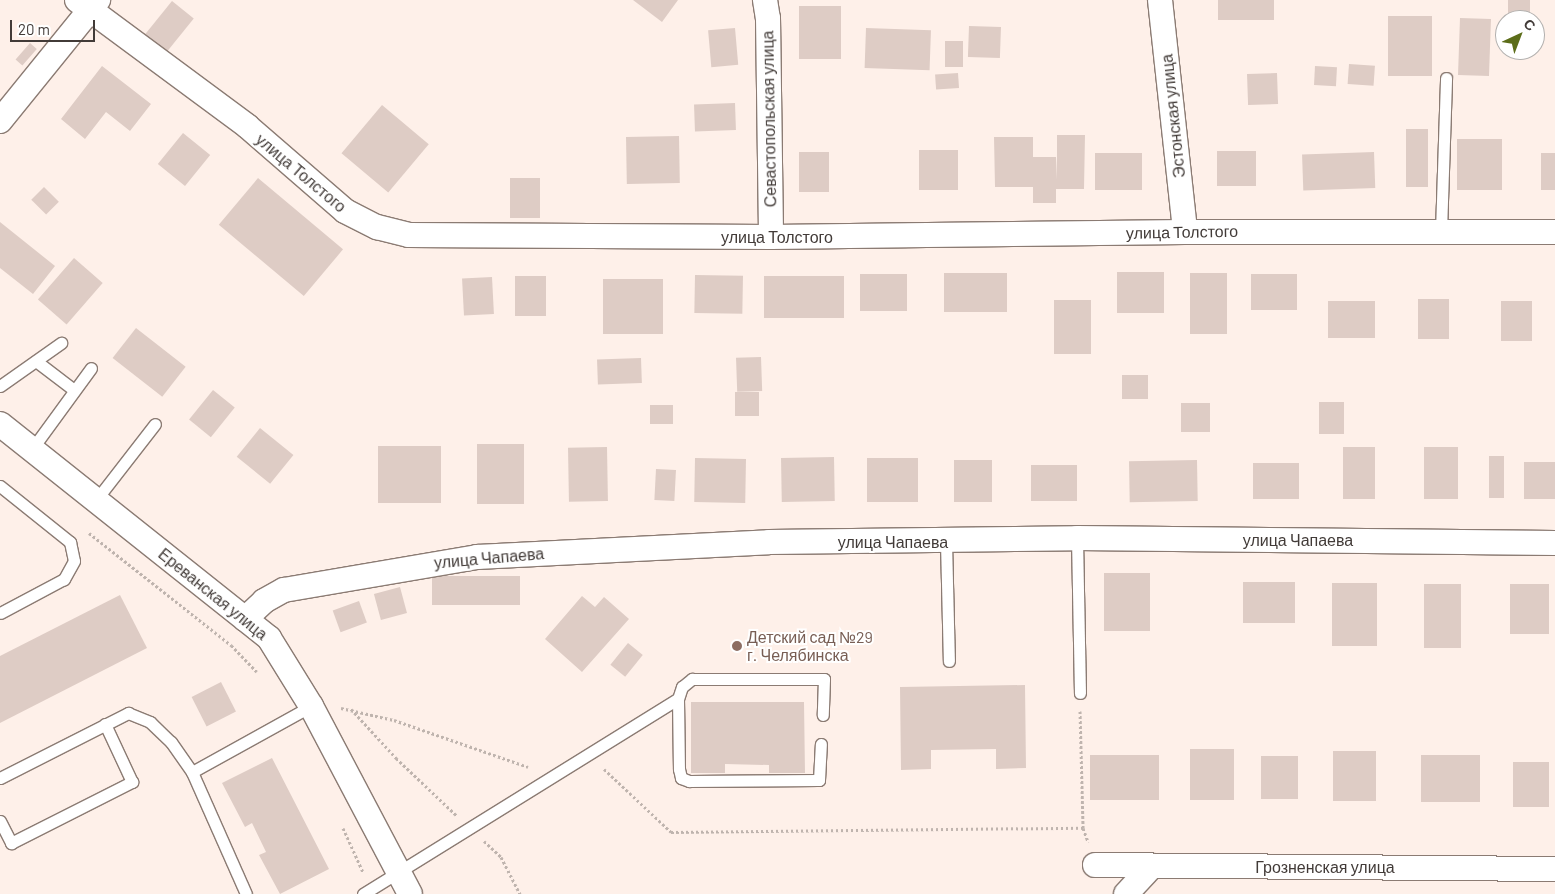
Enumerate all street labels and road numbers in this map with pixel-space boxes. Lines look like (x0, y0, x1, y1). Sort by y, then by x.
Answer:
street label: Севастопольская улица (758, 30, 780, 208)
street label: Эстонская улица (1157, 53, 1189, 179)
street label: улица Толстого (252, 130, 350, 216)
street label: улица Толстого (1126, 221, 1238, 243)
street label: улица Толстого (721, 227, 833, 247)
street label: улица Чапаева (1243, 530, 1353, 550)
street label: улица Чапаева (838, 532, 948, 552)
street label: Ереванская улица (155, 544, 271, 644)
street label: улица Чапаева (433, 544, 545, 572)
street label: Грозненская улица (1255, 857, 1395, 877)

